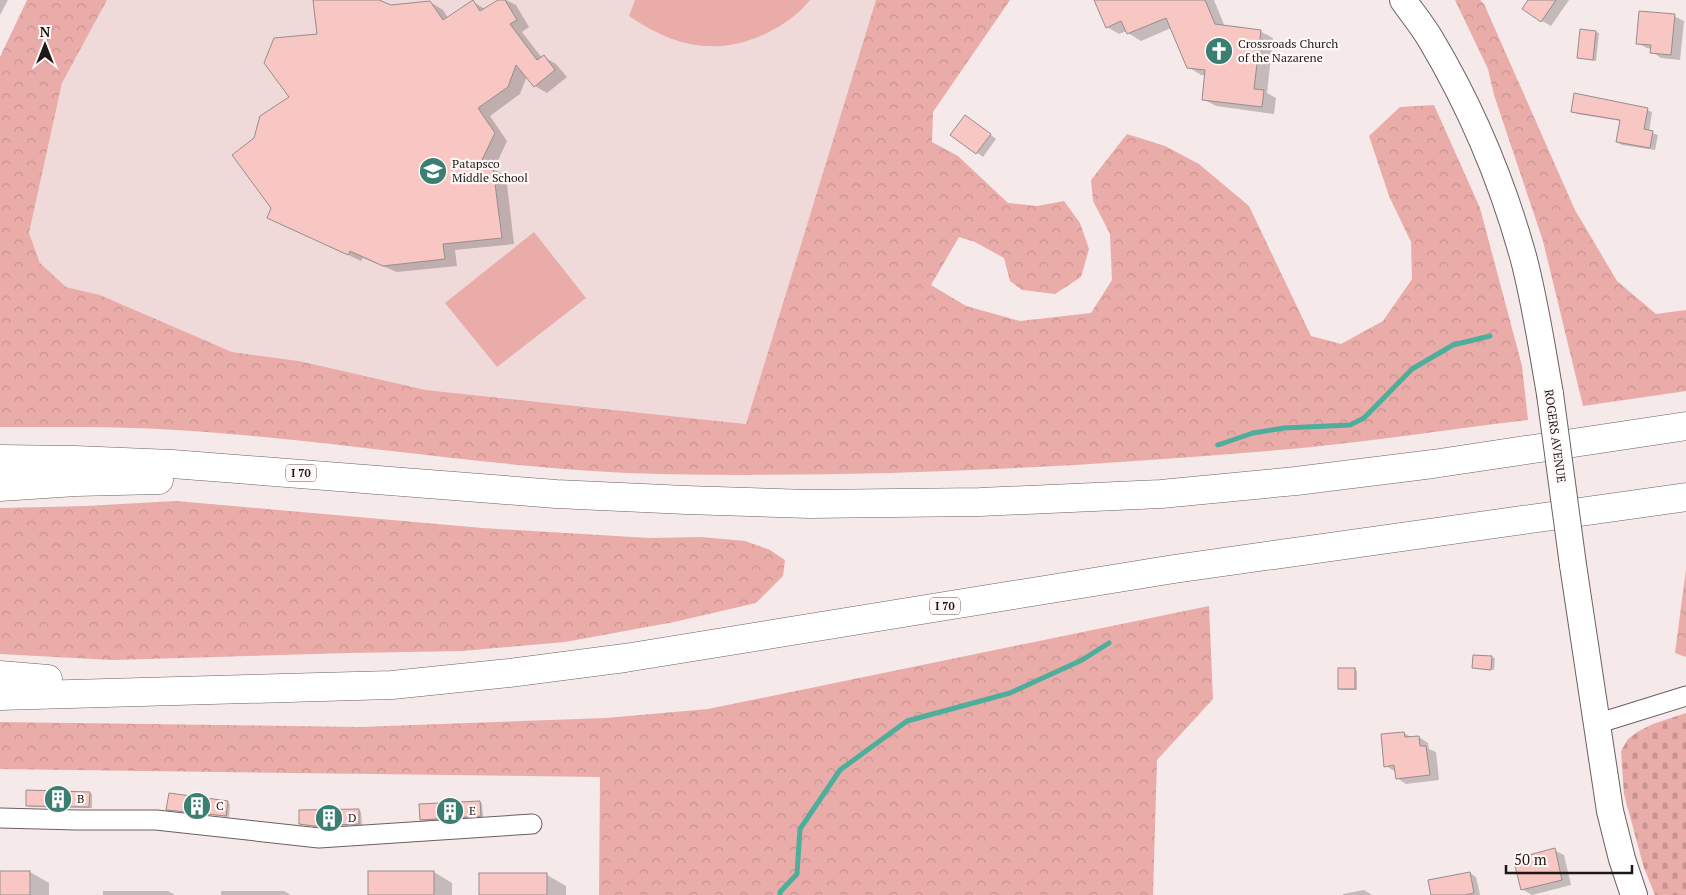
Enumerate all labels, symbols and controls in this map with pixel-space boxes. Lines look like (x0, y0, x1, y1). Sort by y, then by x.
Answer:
north arrow (20, 20, 70, 70)
text: N (40, 22, 51, 41)
church icon: Crossroads Church of the Nazarene (1204, 36, 1234, 66)
place label: Crossroads Church of the Nazarene (1238, 36, 1338, 65)
school or university icon: Patapsco Middle School (418, 156, 448, 186)
place label: Patapsco Middle School (452, 156, 528, 185)
street label: ROGERS AVENUE (1542, 388, 1569, 484)
road number: I 70 (286, 464, 316, 482)
road number: I 70 (930, 598, 960, 614)
building icon: B (43, 784, 73, 814)
place label: B (77, 791, 84, 806)
building icon: C (182, 791, 212, 821)
building icon: E (435, 796, 465, 826)
place label: C (216, 798, 224, 813)
building icon: D (314, 803, 344, 833)
place label: E (469, 803, 476, 818)
place label: D (348, 810, 357, 825)
scale bar (1506, 842, 1632, 874)
text: 50 m (1514, 849, 1547, 869)

